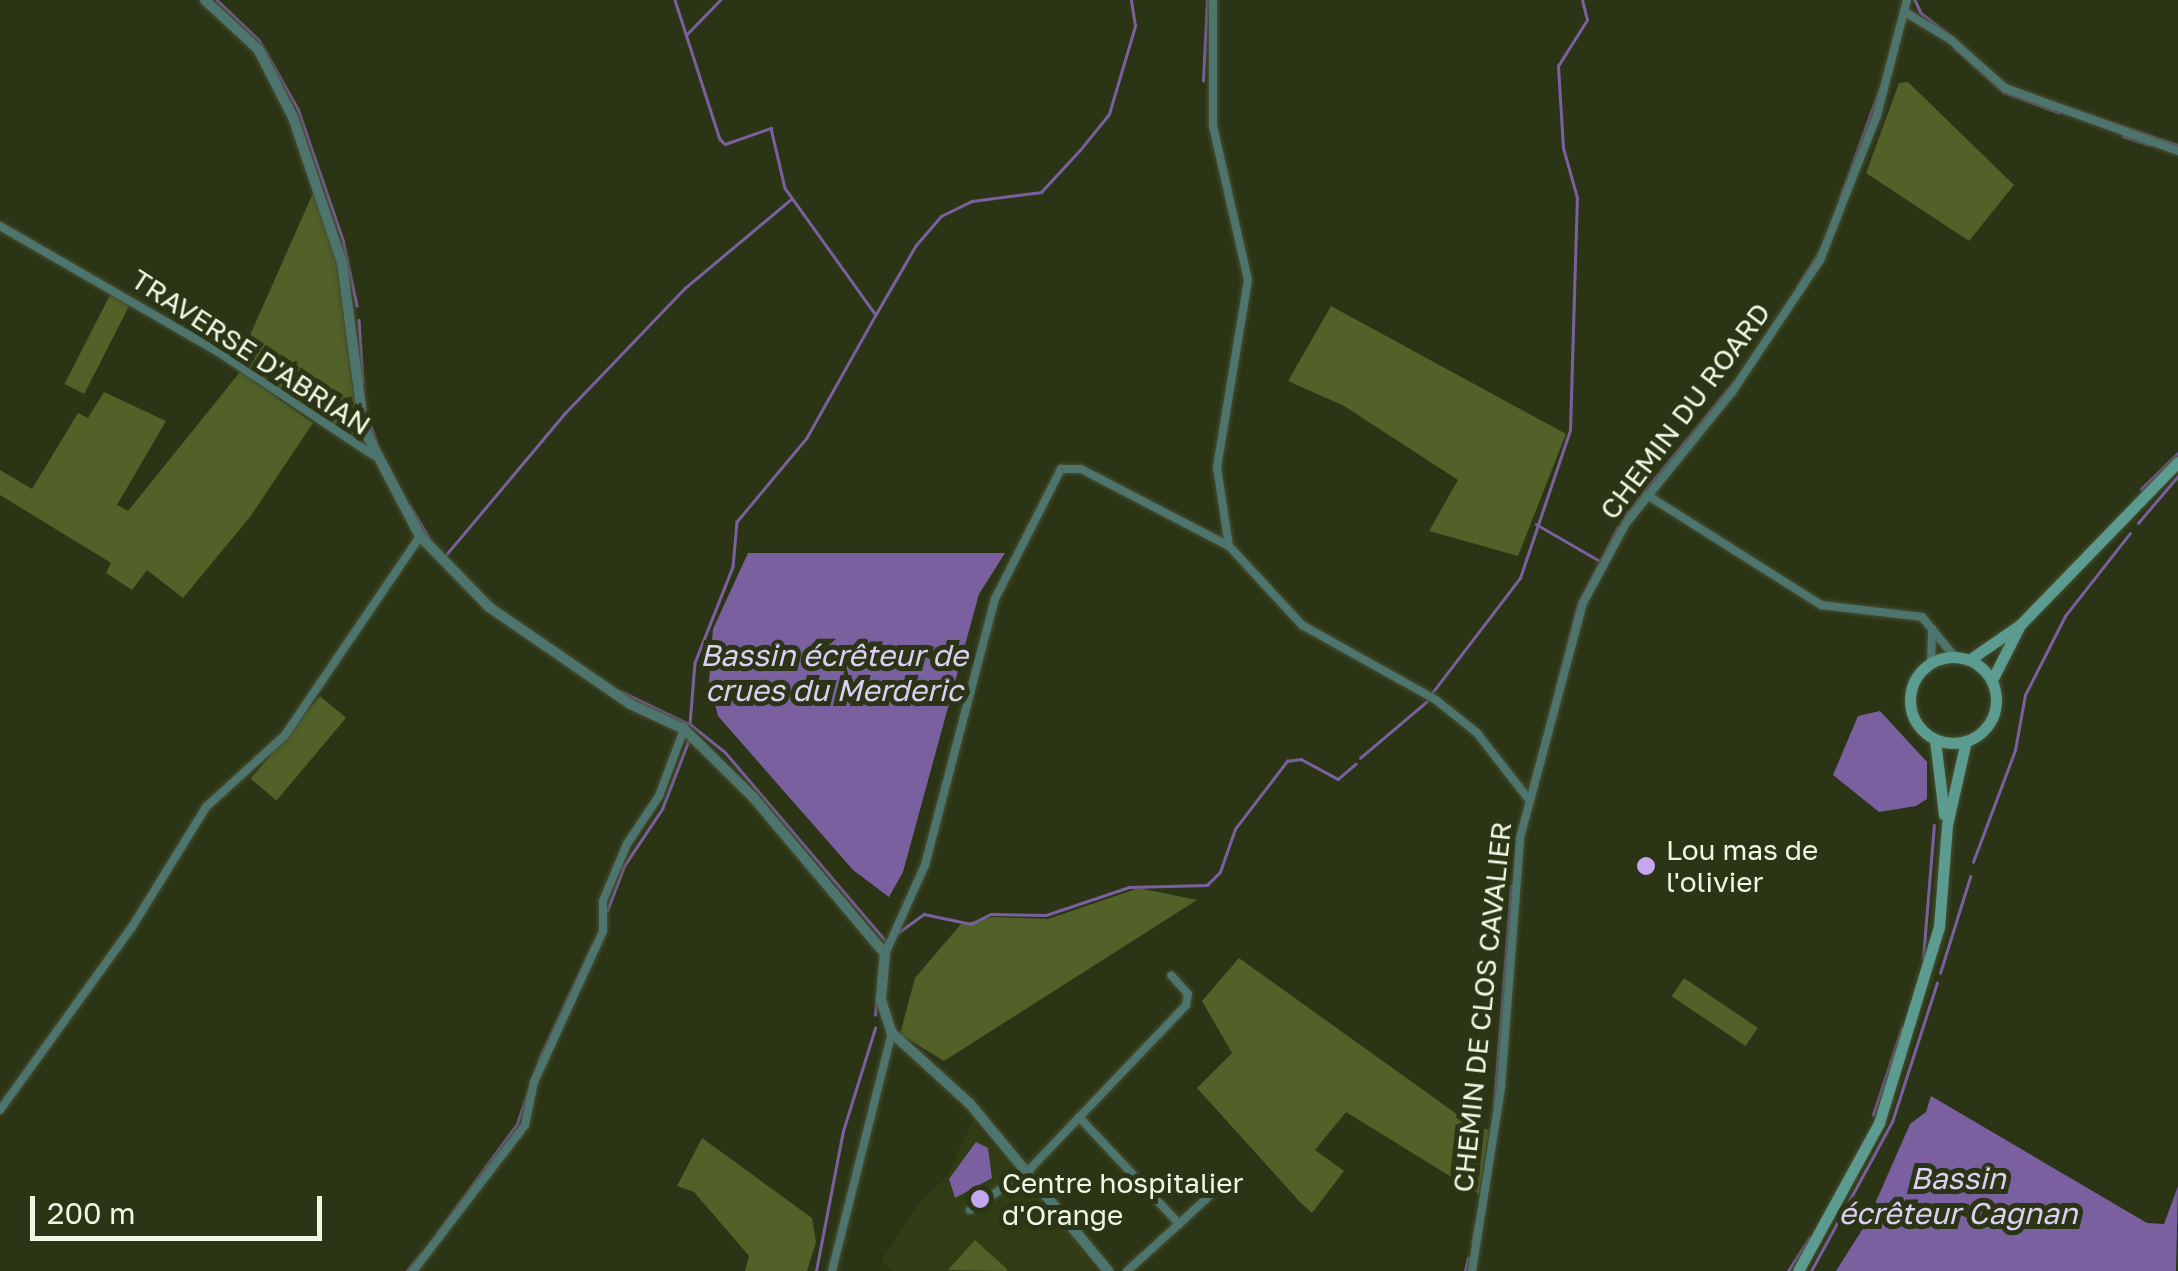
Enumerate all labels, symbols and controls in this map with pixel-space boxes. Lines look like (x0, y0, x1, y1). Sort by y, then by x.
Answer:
street label: TRAVERSE D'ABRIAN (125, 262, 377, 442)
street label: CHEMIN DU ROARD (1593, 296, 1777, 526)
water label: Bassin écrêteur de crues du Merderic (700, 637, 968, 708)
street label: CHEMIN DE CLOS CAVALIER (1446, 820, 1518, 1194)
place label: Lou mas de l'olivier (1666, 833, 1818, 899)
marker: Lou mas de l'olivier (1635, 855, 1657, 877)
water label: Bassin écrêteur Cagnan (1839, 1160, 2077, 1230)
place label: Centre hospitalier d'Orange (1002, 1166, 1244, 1232)
scale bar (35, 1176, 328, 1238)
marker: Centre hospitalier d'Orange (967, 1186, 993, 1212)
text: 200 m (47, 1195, 136, 1231)

